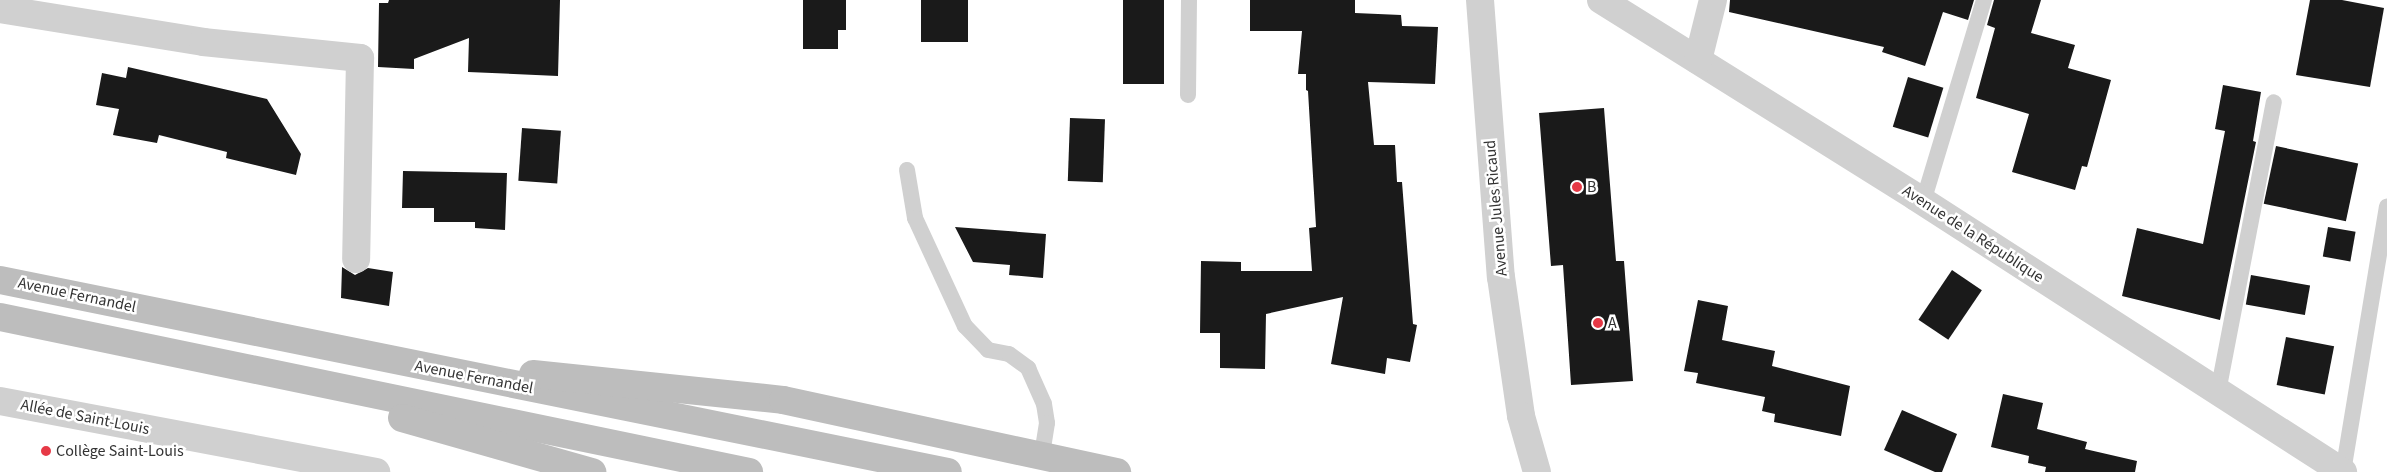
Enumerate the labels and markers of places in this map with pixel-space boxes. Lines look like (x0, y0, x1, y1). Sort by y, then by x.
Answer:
place label: B (1587, 177, 1596, 197)
marker: B (1571, 181, 1583, 193)
place label: A (1608, 313, 1617, 333)
marker: A (1592, 317, 1604, 329)
place label: Collège Saint-Louis (56, 441, 184, 461)
marker: Collège Saint-Louis (40, 445, 52, 457)

